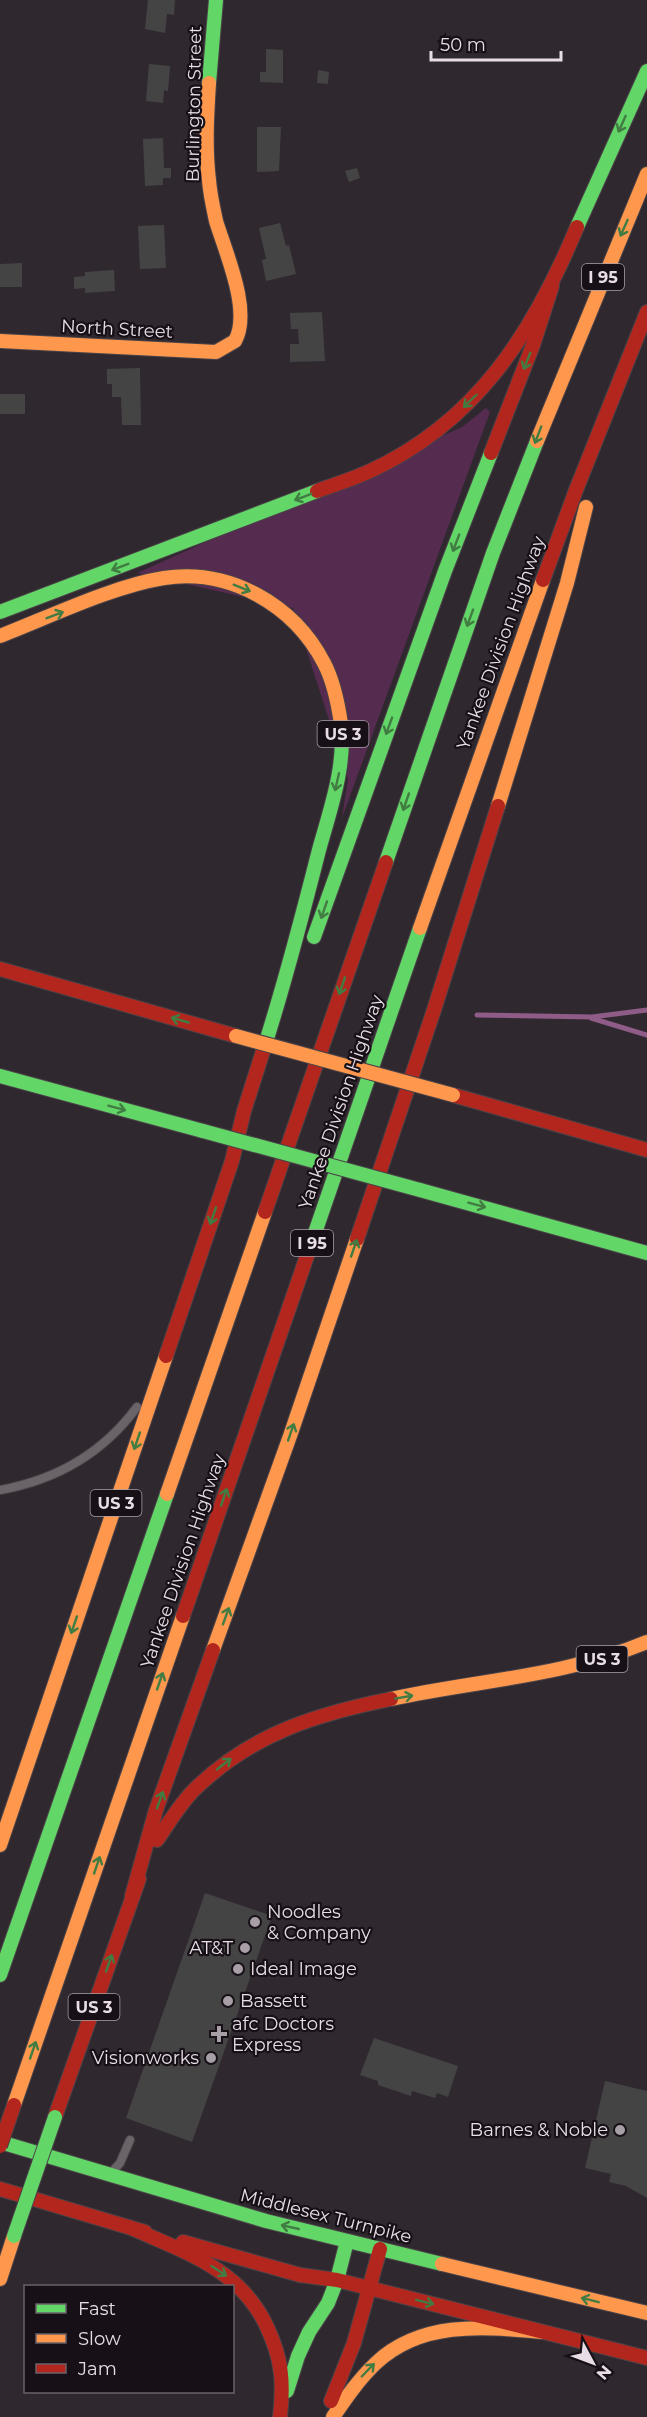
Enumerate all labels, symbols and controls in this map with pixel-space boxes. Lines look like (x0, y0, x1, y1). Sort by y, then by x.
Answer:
scale bar (431, 24, 562, 62)
street label: Burlington Street (182, 26, 206, 182)
text: 50 m (440, 34, 486, 56)
one-way arrow (616, 114, 628, 132)
one-way arrow (617, 219, 628, 237)
road number: I 95 (582, 264, 624, 290)
street label: North Street (60, 315, 174, 343)
one-way arrow (521, 351, 532, 370)
one-way arrow (463, 394, 478, 409)
one-way arrow (532, 425, 543, 444)
one-way arrow (294, 493, 312, 504)
one-way arrow (450, 533, 461, 551)
street label: Yankee Division Highway (452, 533, 550, 753)
one-way arrow (111, 562, 130, 573)
one-way arrow (232, 583, 251, 594)
one-way arrow (464, 608, 475, 627)
one-way arrow (45, 609, 64, 620)
one-way arrow (383, 716, 394, 735)
road number: US 3 (318, 721, 368, 747)
one-way arrow (330, 772, 342, 791)
one-way arrow (399, 792, 410, 811)
one-way arrow (318, 900, 329, 919)
one-way arrow (336, 976, 347, 995)
street label: Yankee Division Highway (294, 992, 388, 1212)
one-way arrow (171, 1014, 190, 1025)
one-way arrow (107, 1102, 126, 1114)
one-way arrow (467, 1200, 486, 1212)
one-way arrow (207, 1206, 218, 1225)
road number: I 95 (291, 1230, 333, 1256)
one-way arrow (349, 1239, 360, 1258)
one-way arrow (286, 1423, 297, 1442)
one-way arrow (131, 1431, 142, 1450)
street label: Yankee Division Highway (136, 1451, 230, 1671)
one-way arrow (220, 1488, 231, 1507)
road number: US 3 (90, 1490, 142, 1516)
one-way arrow (221, 1607, 232, 1626)
one-way arrow (68, 1615, 79, 1634)
road number: US 3 (576, 1646, 628, 1672)
one-way arrow (156, 1672, 167, 1691)
one-way arrow (394, 1691, 413, 1702)
one-way arrow (215, 1757, 231, 1770)
one-way arrow (155, 1791, 166, 1809)
one-way arrow (92, 1857, 103, 1875)
place label: Noodles & Company (267, 1901, 371, 1944)
marker: Noodles & Company (248, 1915, 262, 1929)
place label: AT&T (189, 1937, 234, 1959)
marker: AT&T (238, 1941, 252, 1955)
one-way arrow (104, 1954, 115, 1973)
place label: Ideal Image (250, 1958, 357, 1980)
marker: Ideal Image (231, 1962, 245, 1976)
place label: Bassett (240, 1990, 307, 2012)
road number: US 3 (68, 1994, 119, 2020)
marker: Bassett (221, 1994, 235, 2008)
place label: afc Doctors Express (232, 2013, 334, 2056)
marker: afc Doctors Express (210, 2025, 228, 2043)
one-way arrow (29, 2041, 40, 2060)
place label: Visionworks (92, 2047, 199, 2069)
marker: Visionworks (204, 2051, 218, 2065)
place label: Barnes & Noble (470, 2119, 608, 2141)
marker: Barnes & Noble (613, 2123, 627, 2137)
street label: Middlesex Turnpike (238, 2184, 414, 2248)
one-way arrow (281, 2221, 300, 2233)
one-way arrow (211, 2265, 227, 2277)
legend (24, 2285, 234, 2393)
one-way arrow (581, 2293, 600, 2305)
one-way arrow (415, 2297, 434, 2309)
text: Fast (78, 2298, 116, 2320)
text: Slow (78, 2328, 121, 2350)
north arrow (563, 2333, 623, 2393)
text: Jam (77, 2358, 117, 2380)
text: N (593, 2361, 615, 2384)
one-way arrow (361, 2363, 376, 2378)

